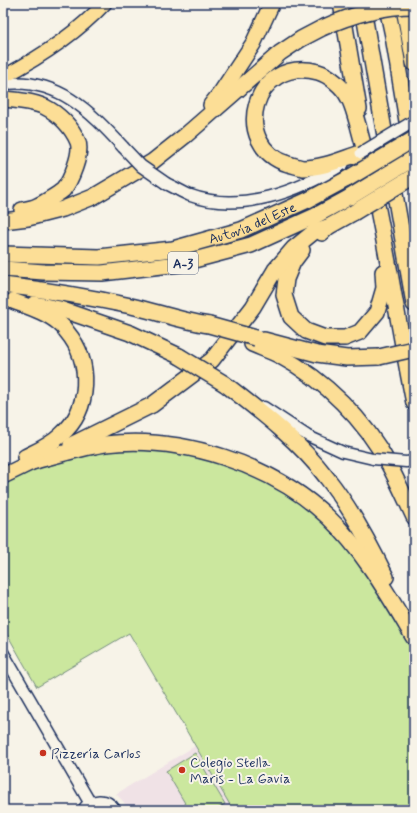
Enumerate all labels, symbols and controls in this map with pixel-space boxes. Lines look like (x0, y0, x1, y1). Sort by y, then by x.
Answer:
street label: Autovía del Este (207, 198, 299, 249)
road number: A-3 (168, 252, 198, 274)
place label: Pizzería Carlos (51, 745, 141, 763)
marker: Pizzería Carlos (38, 748, 48, 758)
place label: Colegio Stella Maris - La Gavia (190, 754, 290, 788)
marker: Colegio Stella Maris - La Gavia (177, 765, 187, 775)

